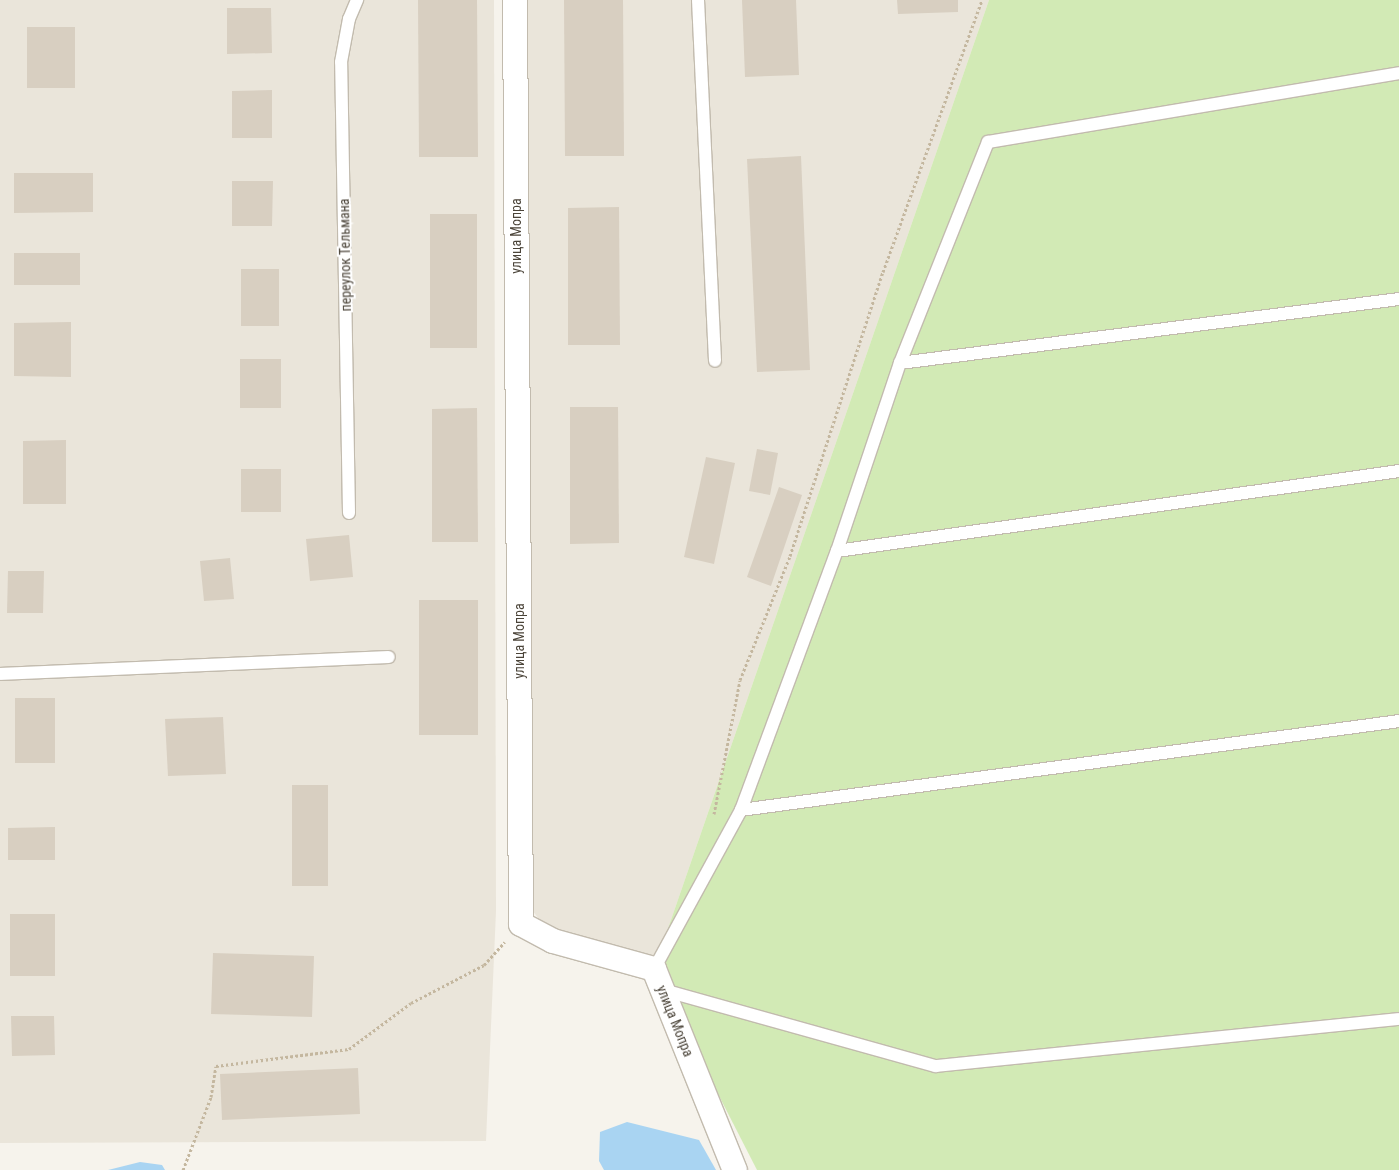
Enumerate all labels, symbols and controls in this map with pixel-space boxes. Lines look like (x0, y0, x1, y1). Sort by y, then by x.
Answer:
street label: переулок Тельмана (336, 198, 354, 312)
street label: улица Мопра (508, 198, 524, 274)
street label: улица Мопра (511, 603, 527, 679)
street label: улица Мопра (653, 983, 697, 1059)

